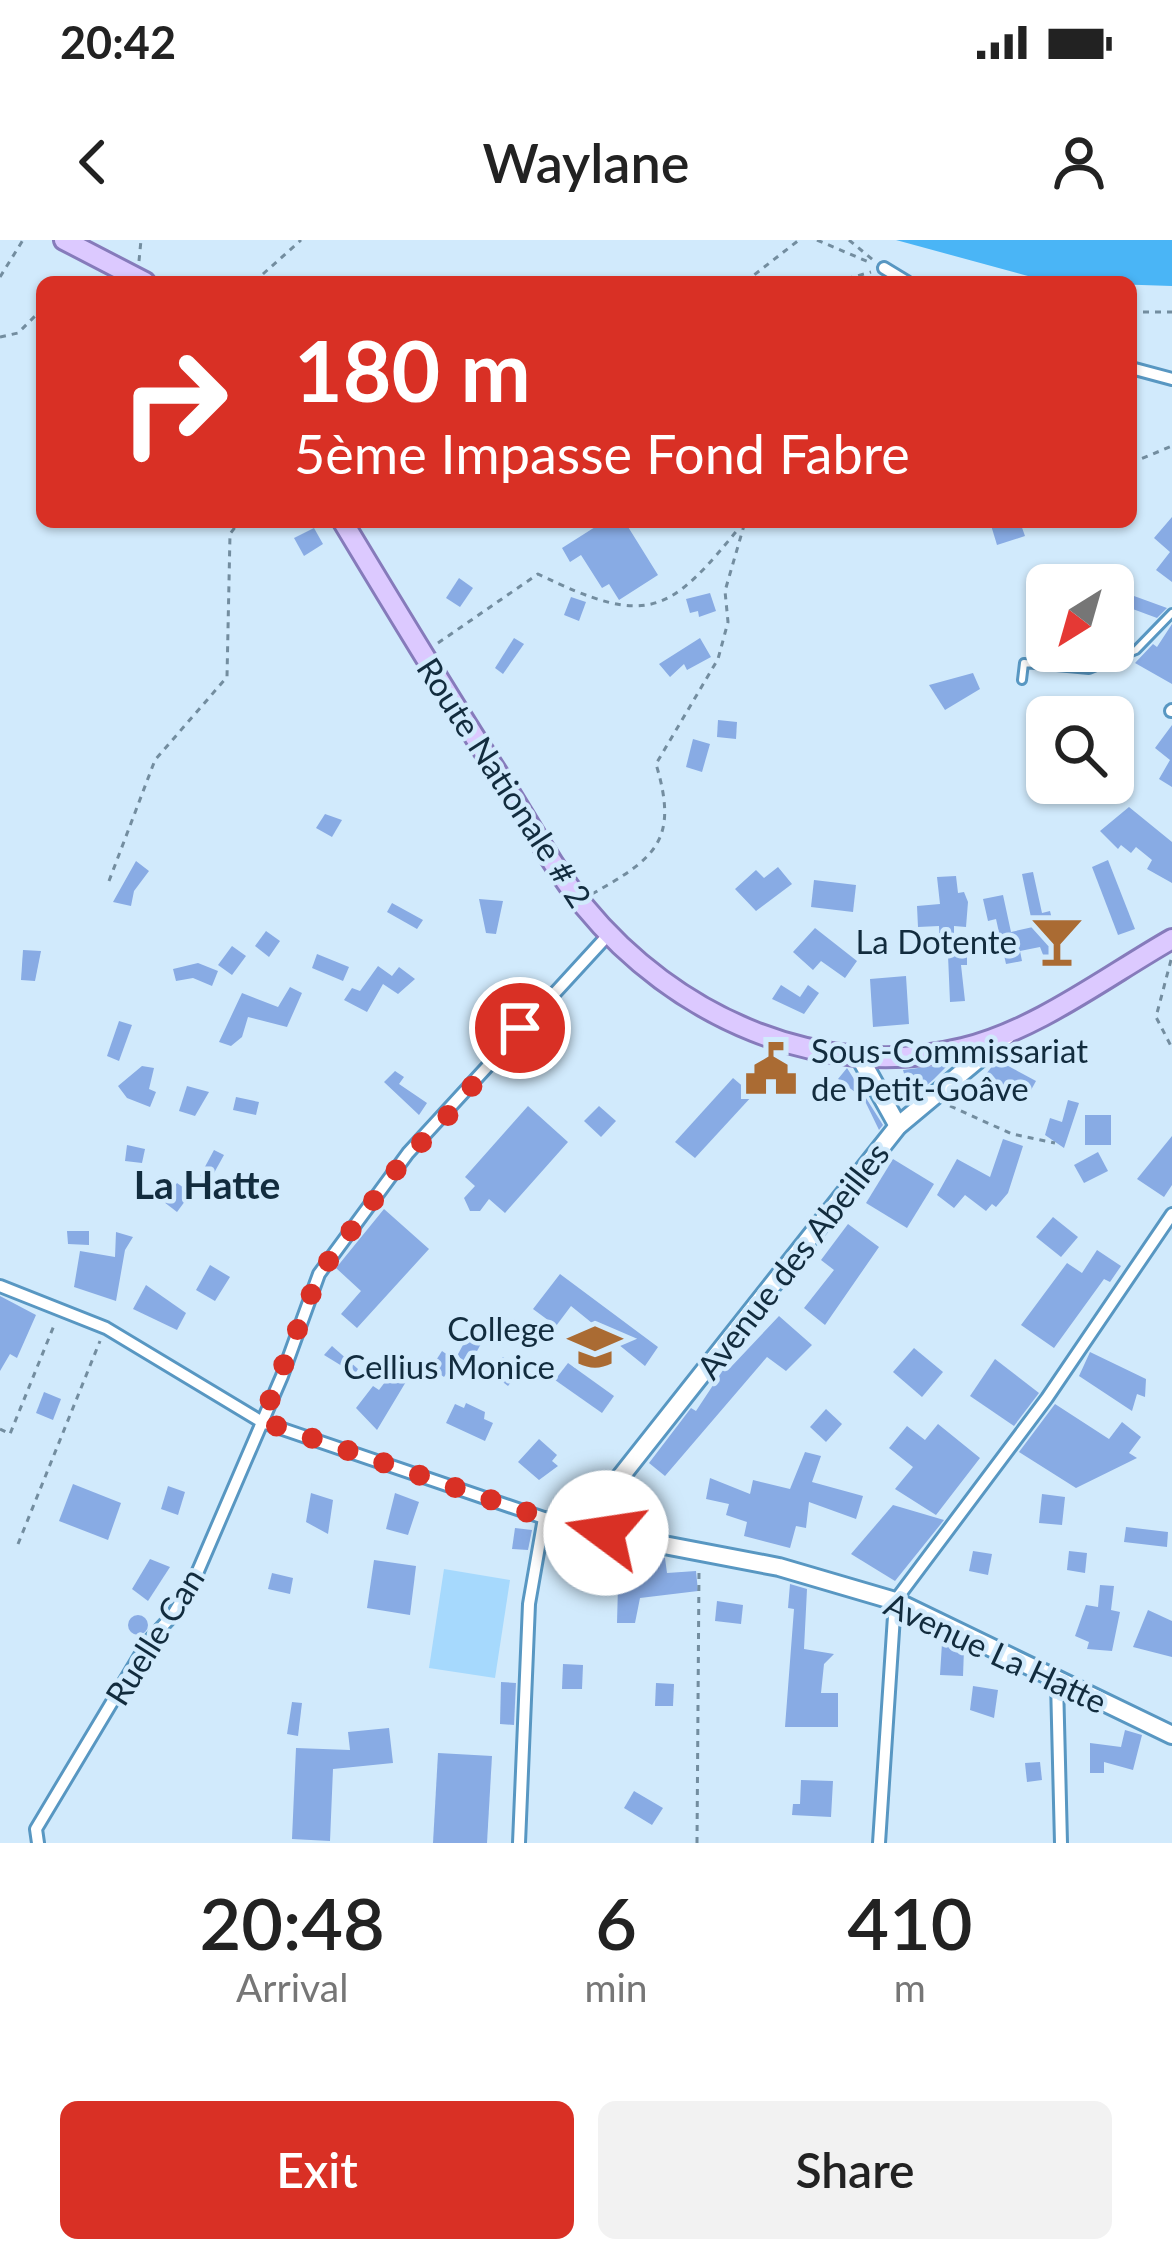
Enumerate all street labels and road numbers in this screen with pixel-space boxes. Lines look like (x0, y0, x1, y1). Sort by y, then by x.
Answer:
street label: Route Nationale # 2 (409, 650, 601, 914)
street label: Avenue des Abeilles (687, 1134, 897, 1386)
street label: Ruelle Can (96, 1560, 212, 1712)
street label: Avenue La Hatte (879, 1583, 1113, 1721)

